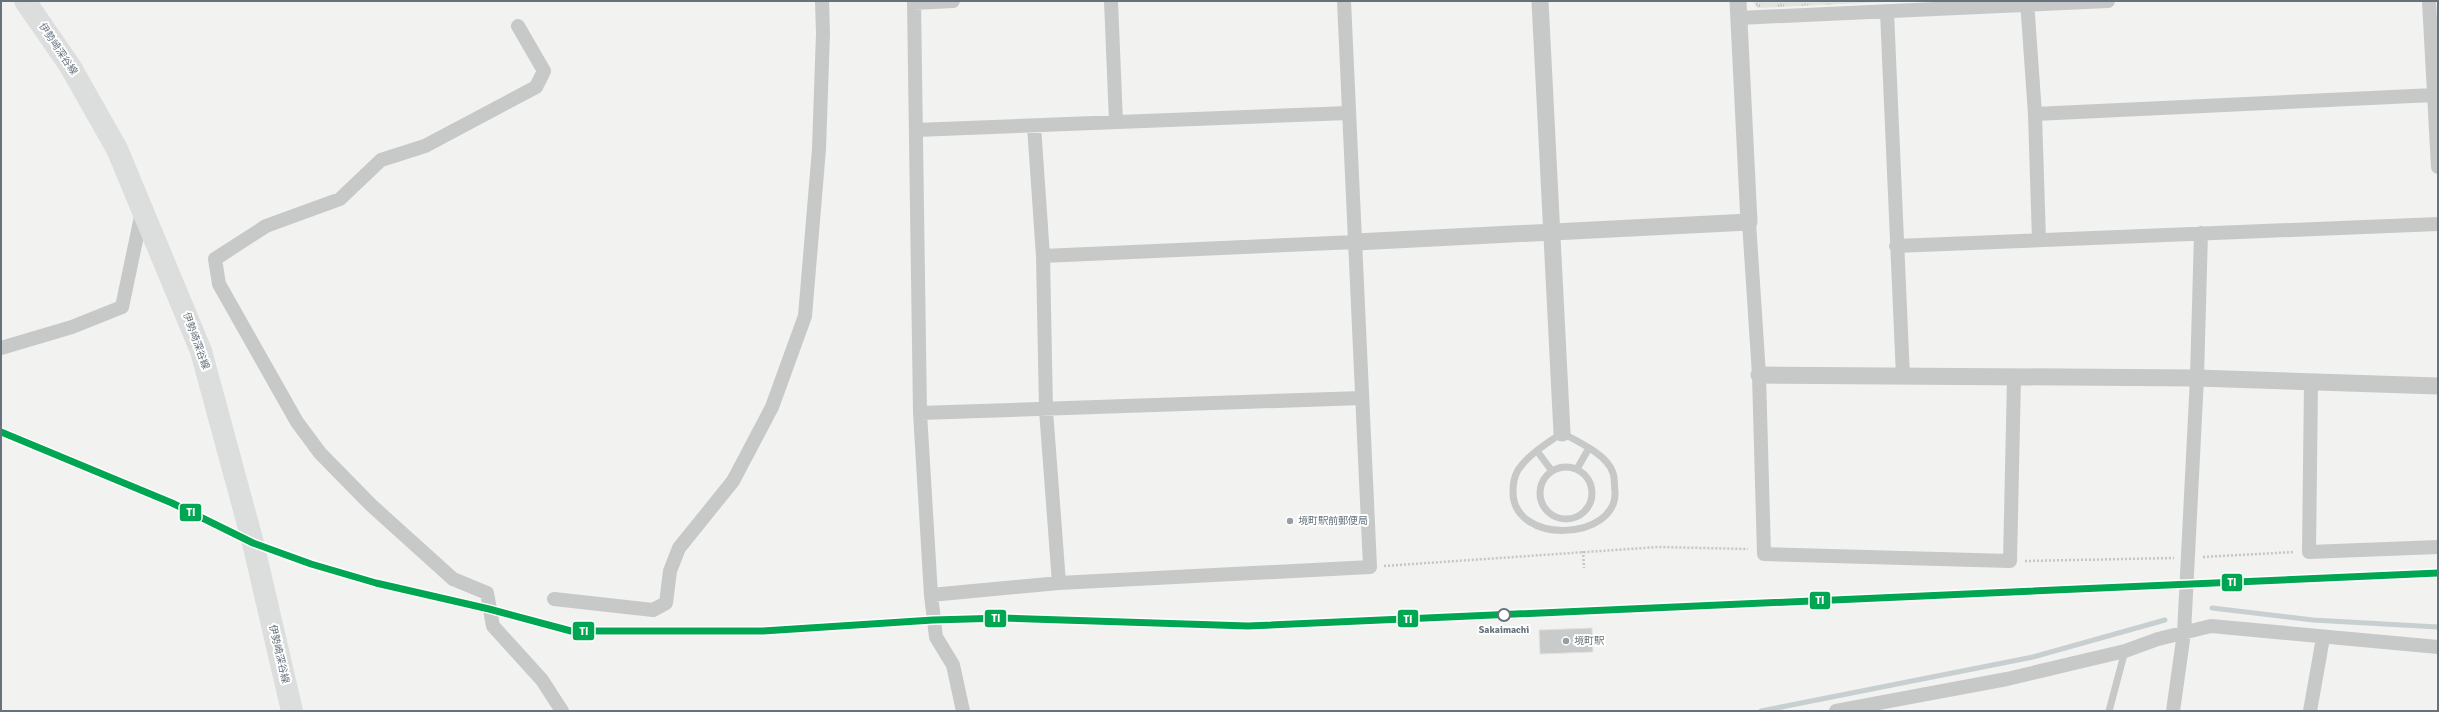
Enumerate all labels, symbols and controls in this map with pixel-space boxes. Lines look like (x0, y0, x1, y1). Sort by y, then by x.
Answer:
street label: 伊勢崎深谷線 (36, 21, 80, 77)
street label: 伊勢崎深谷線 (180, 311, 212, 371)
line badge: TI (179, 503, 202, 522)
text: TI (186, 506, 196, 519)
place label: 境町駅前郵便局 (1298, 515, 1368, 527)
marker: 境町駅前郵便局 (1285, 516, 1295, 526)
line badge: TI (2221, 573, 2243, 592)
text: TI (2227, 576, 2237, 589)
line badge: TI (1809, 591, 1831, 610)
text: TI (1815, 594, 1825, 607)
marker: Sakaimachi (1497, 608, 1511, 622)
line badge: TI (984, 609, 1007, 628)
line badge: TI (1397, 609, 1419, 628)
text: TI (991, 612, 1001, 625)
text: TI (1403, 613, 1413, 626)
line badge: TI (572, 621, 595, 641)
street label: 伊勢崎深谷線 (266, 623, 292, 685)
place label: Sakaimachi (1479, 624, 1529, 636)
text: TI (579, 625, 589, 638)
place label: 境町駅 (1574, 635, 1605, 647)
marker: 境町駅 (1561, 636, 1571, 646)

